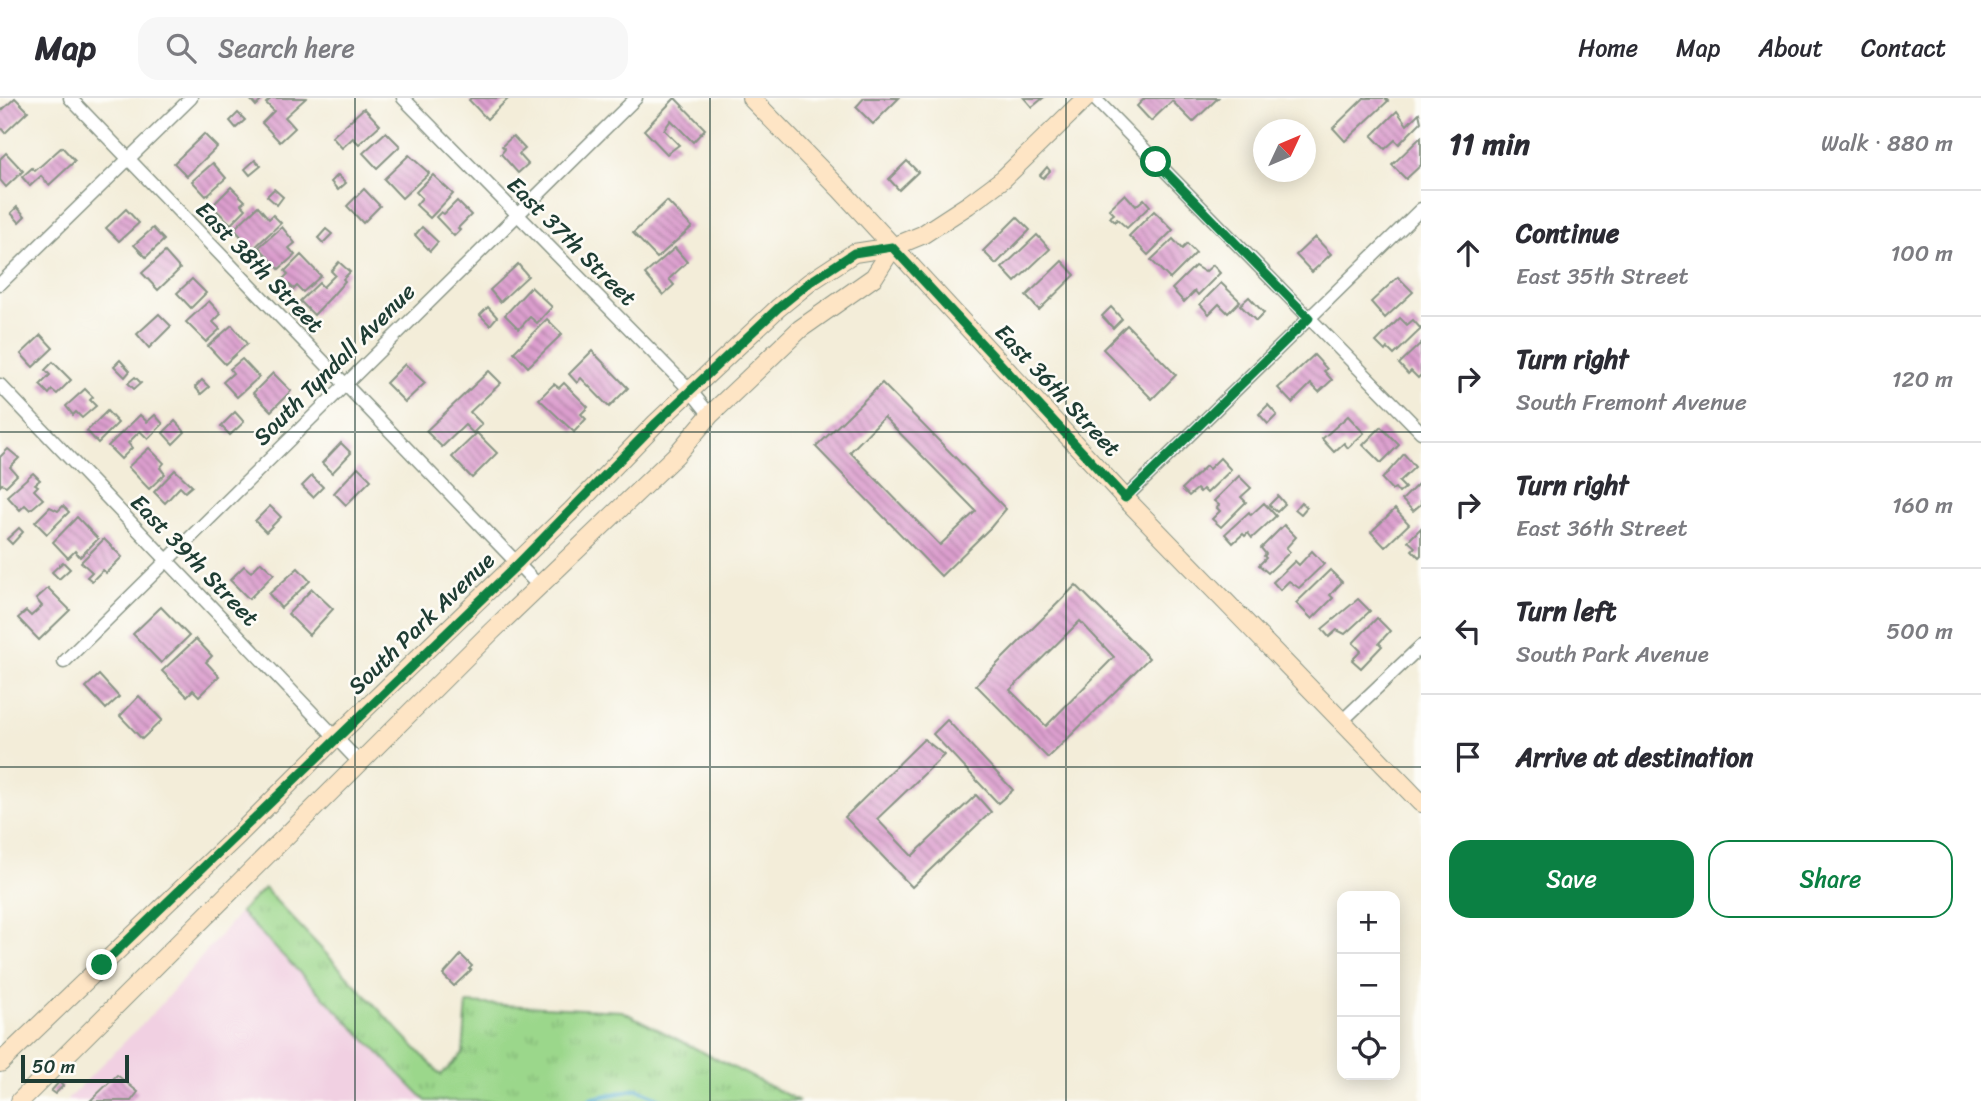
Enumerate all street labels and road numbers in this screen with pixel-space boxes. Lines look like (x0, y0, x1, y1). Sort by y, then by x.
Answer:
street label: East 37th Street (496, 166, 647, 317)
street label: East 38th Street (185, 191, 334, 344)
street label: South Tyndall Avenue (243, 273, 426, 456)
street label: East 36th Street (984, 314, 1131, 467)
street label: East 39th Street (120, 484, 269, 637)
street label: South Park Avenue (338, 542, 505, 705)

